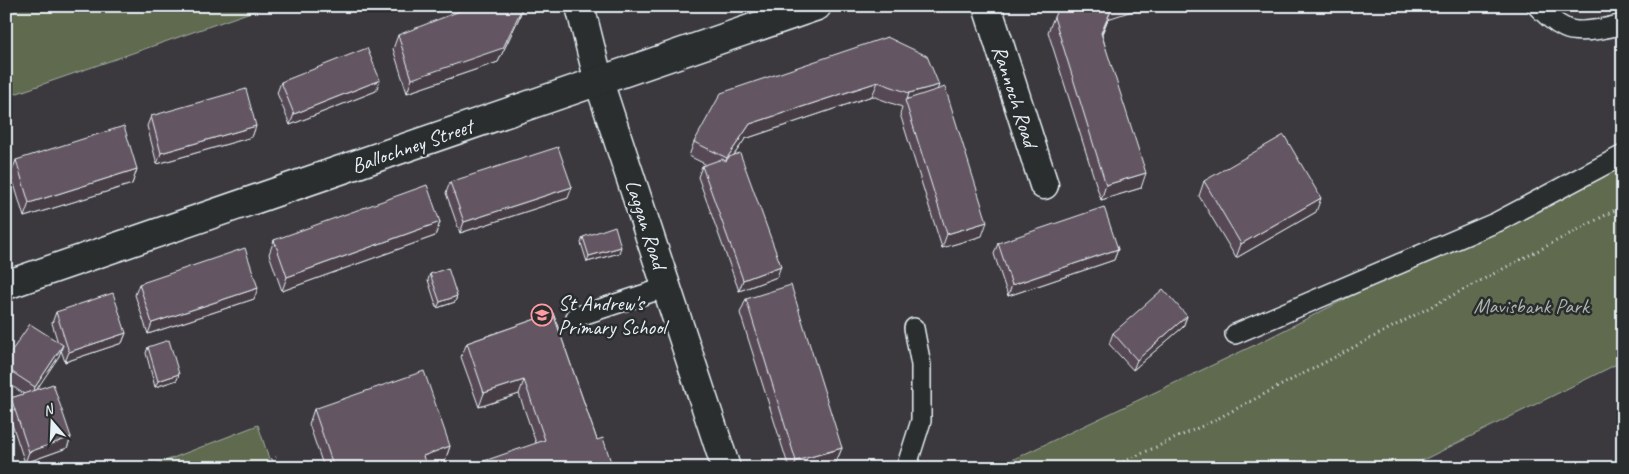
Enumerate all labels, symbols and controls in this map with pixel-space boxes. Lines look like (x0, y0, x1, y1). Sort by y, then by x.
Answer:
street label: Rannoch Road (986, 42, 1045, 154)
street label: Ballochney Street (348, 112, 479, 179)
street label: Laggan Road (619, 176, 674, 275)
place label: St Andrew's Primary School (558, 290, 669, 340)
park label: Mavisbank Park (1473, 293, 1591, 319)
school or university icon: St Andrew's Primary School (530, 303, 554, 327)
north arrow (28, 396, 78, 446)
text: N (41, 400, 57, 420)

